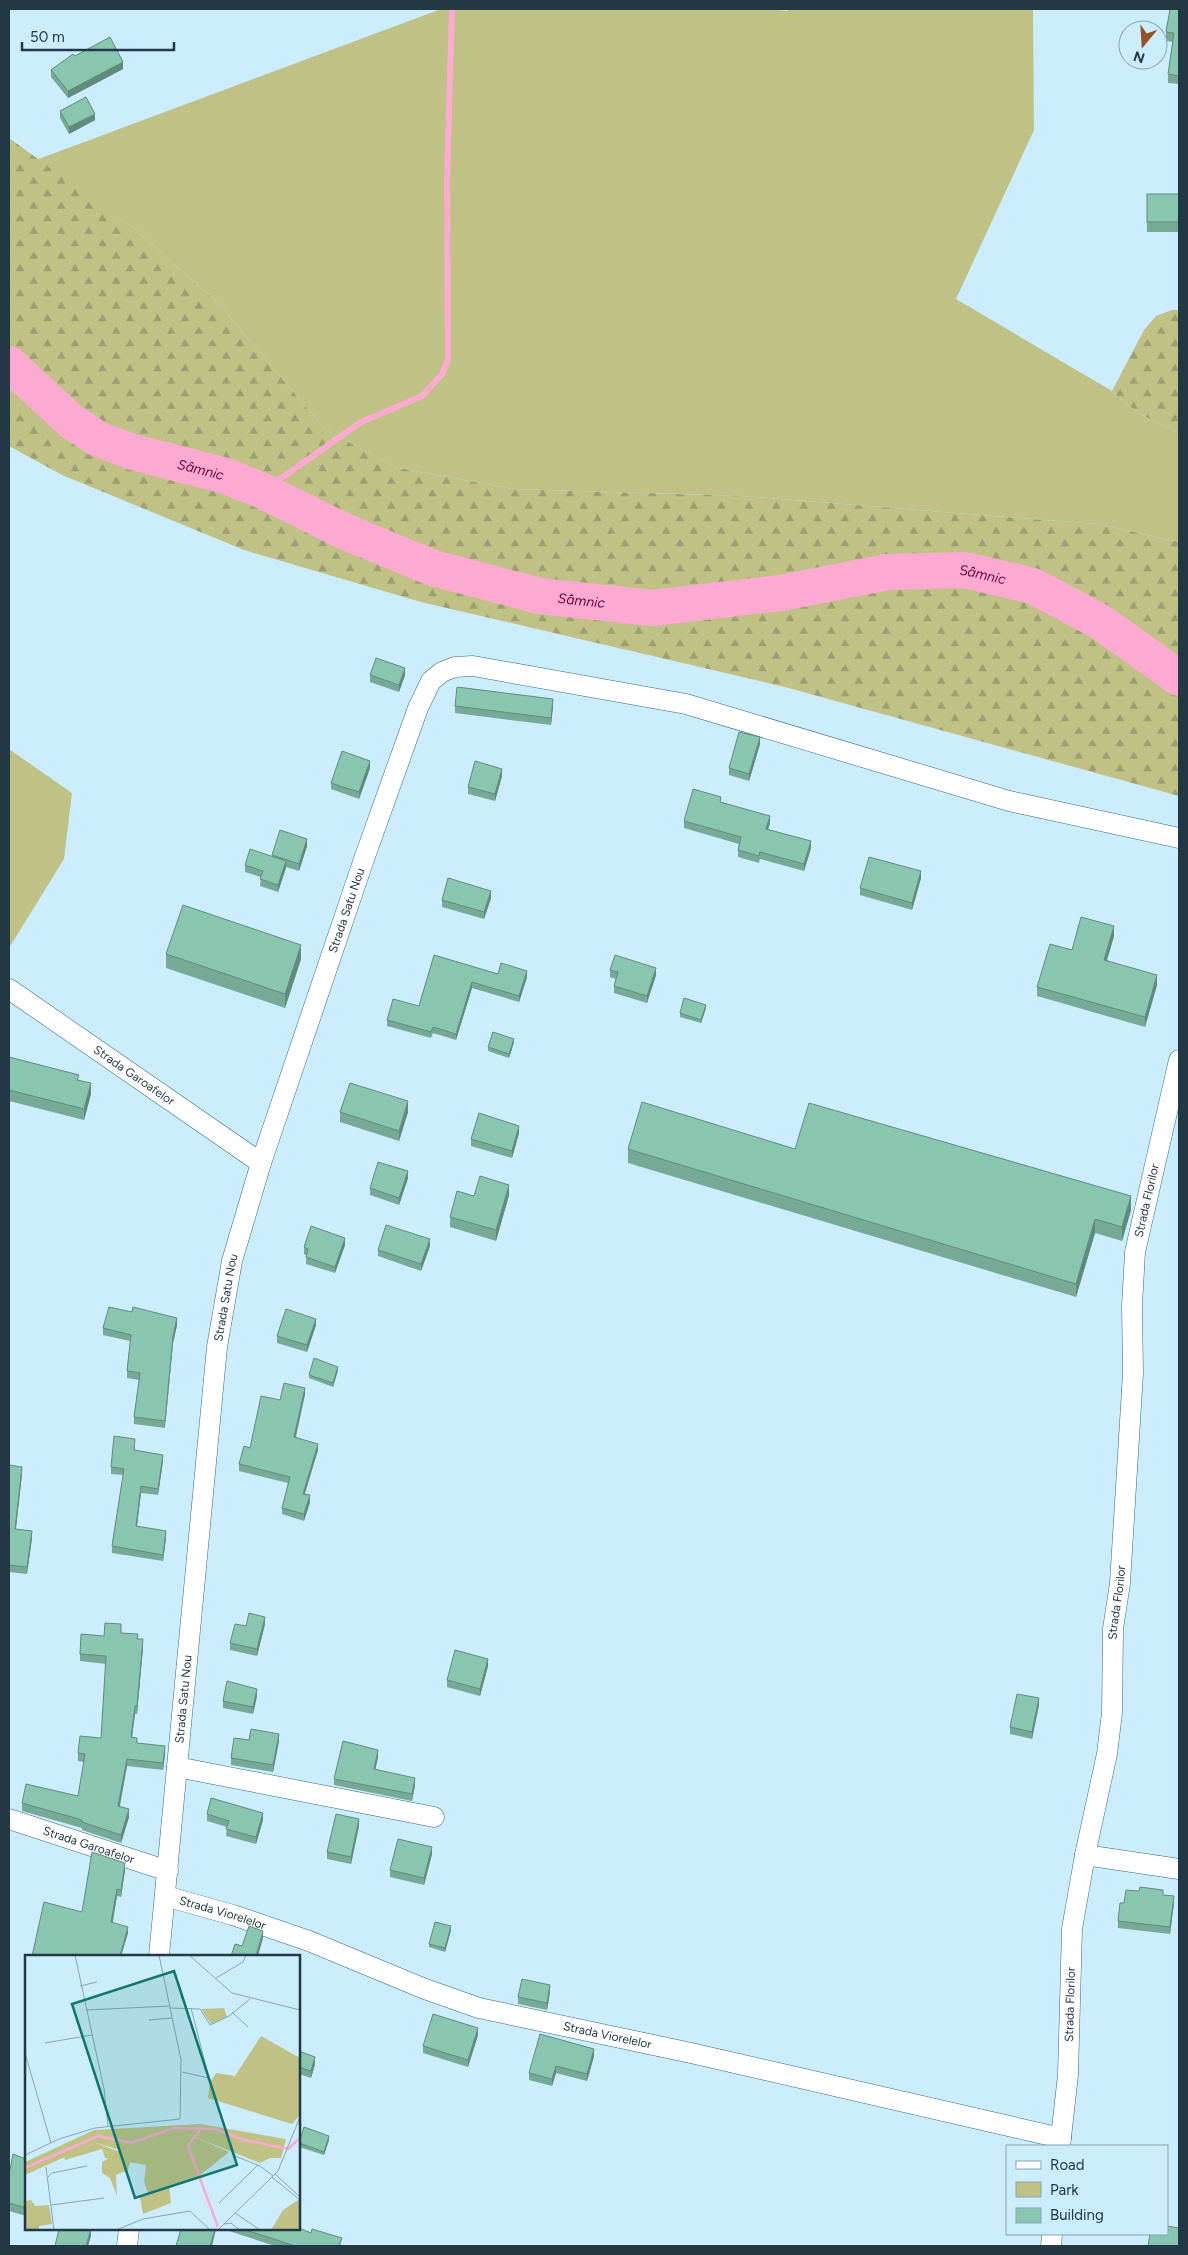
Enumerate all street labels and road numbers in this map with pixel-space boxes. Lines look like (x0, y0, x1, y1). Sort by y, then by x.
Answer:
street label: Strada Satu Nou (326, 866, 368, 955)
street label: Strada Garoafelor (91, 1043, 177, 1108)
street label: Strada Florilor (1132, 1163, 1162, 1239)
street label: Strada Satu Nou (211, 1252, 241, 1343)
street label: Strada Florilor (1106, 1565, 1128, 1640)
street label: Strada Satu Nou (172, 1654, 195, 1744)
street label: Strada Garoafelor (41, 1824, 136, 1867)
street label: Strada Viorelelor (178, 1893, 268, 1933)
street label: Strada Florilor (1062, 1967, 1078, 2042)
street label: Strada Viorelelor (562, 2019, 653, 2051)

